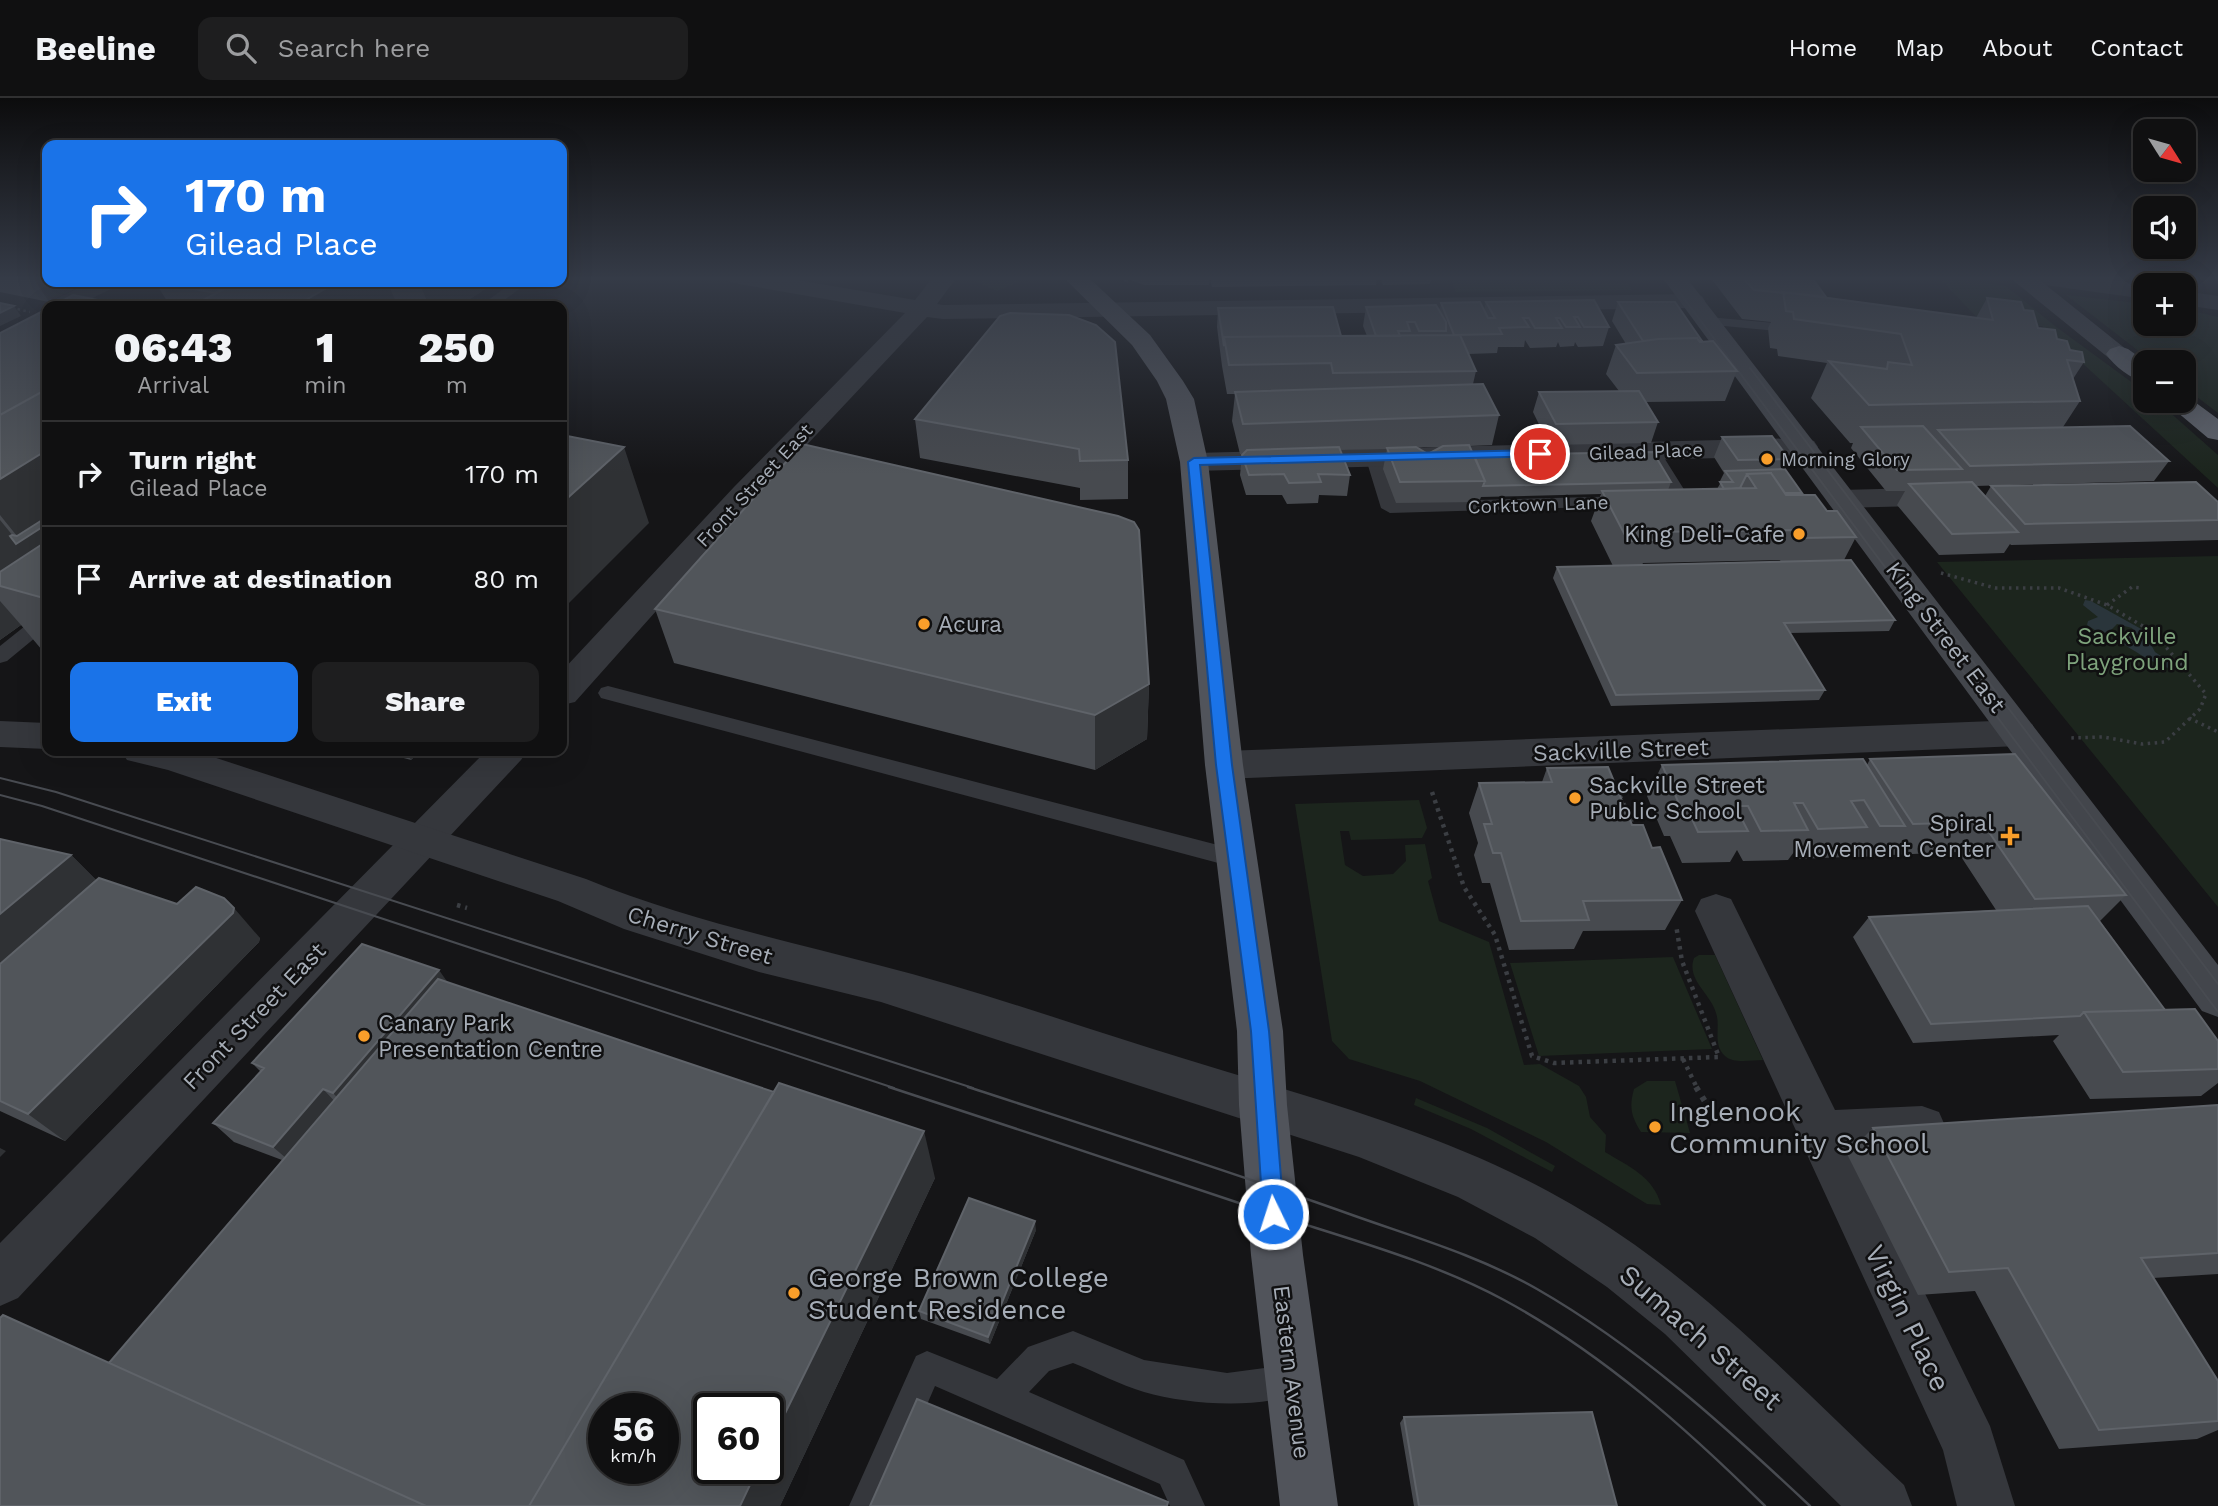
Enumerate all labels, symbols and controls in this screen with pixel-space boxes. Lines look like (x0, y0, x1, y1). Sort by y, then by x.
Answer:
search box (198, 17, 688, 80)
text: Beeline (35, 29, 156, 68)
icon: search (222, 29, 260, 67)
text: Search here (278, 33, 430, 63)
text: Home (1789, 34, 1857, 62)
text: Map (1895, 34, 1944, 62)
text: About (1982, 34, 2052, 62)
text: Contact (2090, 34, 2183, 62)
north arrow (2133, 119, 2196, 182)
map controls (2133, 119, 2196, 413)
text: 170 m (185, 166, 326, 224)
icon: right (70, 168, 161, 259)
button: sound (2133, 196, 2196, 259)
text: Gilead Place (185, 225, 378, 263)
button: + (2133, 273, 2196, 336)
text: 06:43 (114, 323, 233, 372)
text: 1 (316, 323, 335, 372)
text: 250 (418, 323, 495, 372)
button: − (2133, 350, 2196, 413)
text: Arrival (137, 372, 209, 399)
text: min (304, 372, 347, 399)
text: m (446, 372, 468, 399)
street label: Front Street East (691, 419, 817, 552)
pin (1510, 424, 1570, 484)
icon: arrive (1521, 435, 1559, 473)
street label: Gilead Place (1588, 438, 1704, 465)
text: Turn right (129, 445, 256, 475)
place label: Morning Glory (1781, 448, 1910, 471)
marker: Morning Glory (1759, 451, 1775, 467)
icon: right (70, 455, 108, 493)
text: 170 m (465, 459, 539, 489)
text: Gilead Place (129, 475, 268, 502)
street label: Corktown Lane (1467, 491, 1609, 518)
place label: King Deli-Cafe (1624, 521, 1785, 548)
marker: King Deli-Cafe (1791, 526, 1807, 542)
street label: King Street East (1880, 556, 2011, 718)
icon: arrive (70, 560, 108, 598)
text: Arrive at destination (129, 564, 392, 594)
text: 80 m (473, 564, 539, 594)
place label: Acura (938, 611, 1002, 638)
marker: Acura (916, 616, 932, 632)
park label: Sackville Playground (2065, 623, 2189, 676)
button: Exit (70, 662, 298, 742)
button: Share (312, 662, 539, 742)
street label: Sackville Street (1533, 734, 1710, 767)
place label: Sackville Street Public School (1589, 772, 1765, 825)
marker: Sackville Street Public School (1567, 790, 1583, 806)
place label: Spiral Movement Center (1793, 810, 1994, 863)
marker: Spiral Movement Center (2000, 826, 2020, 846)
street label: Cherry Street (624, 901, 776, 970)
street label: Front Street East (177, 937, 332, 1095)
place label: Canary Park Presentation Centre (378, 1010, 603, 1063)
marker: Canary Park Presentation Centre (356, 1028, 372, 1044)
place label: Inglenook Community School (1669, 1095, 1929, 1160)
marker: Inglenook Community School (1647, 1119, 1663, 1135)
position arrow (1236, 1177, 1310, 1251)
street label: Virgin Place (1858, 1240, 1957, 1397)
street label: Sumach Street (1613, 1258, 1789, 1417)
place label: George Brown College Student Residence (808, 1261, 1109, 1326)
street label: Eastern Avenue (1267, 1284, 1316, 1460)
marker: George Brown College Student Residence (786, 1285, 802, 1301)
speed limit sign: 60 (693, 1393, 784, 1484)
text: 56 (613, 1408, 654, 1450)
text: km/h (610, 1445, 657, 1466)

